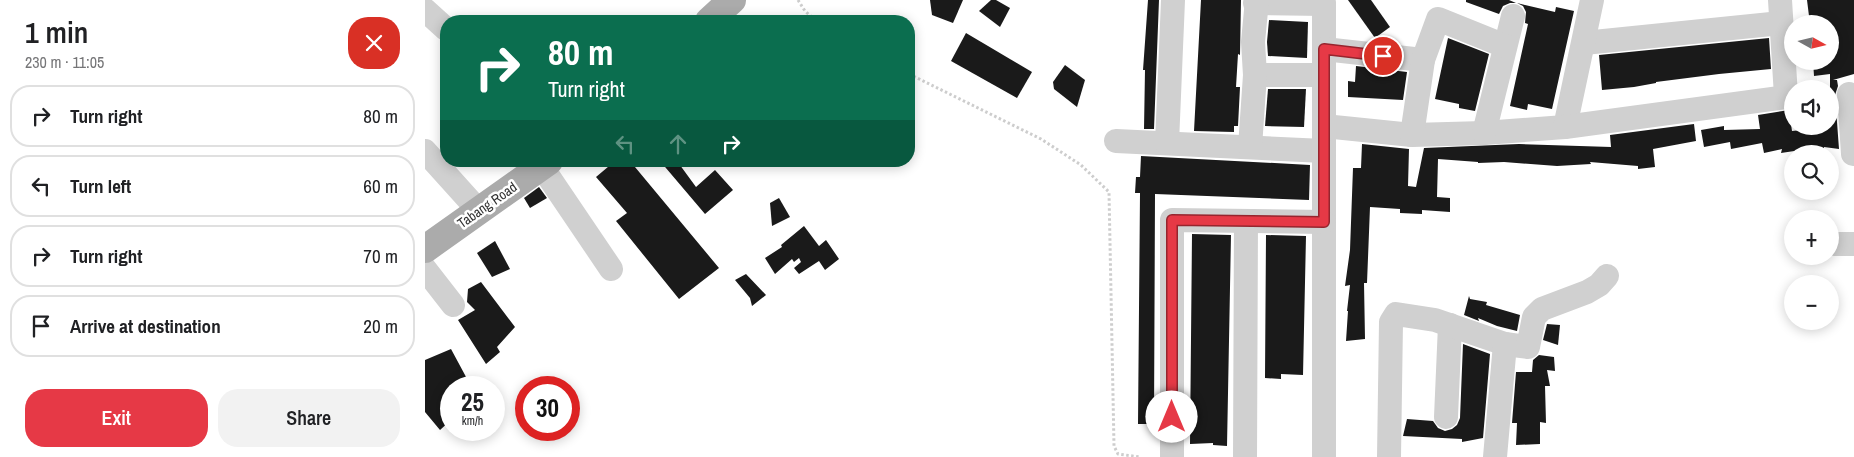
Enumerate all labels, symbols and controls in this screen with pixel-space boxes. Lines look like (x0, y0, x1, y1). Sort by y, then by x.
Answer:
text: 1 min (25, 12, 88, 52)
north arrow (1784, 15, 1839, 70)
map controls (1784, 15, 1839, 330)
button: close (348, 17, 400, 69)
text: 80 m (548, 29, 613, 76)
icon: right (465, 35, 530, 100)
pin (1362, 35, 1404, 77)
icon: arrive (1369, 42, 1397, 70)
text: 230 m · 11:05 (25, 51, 104, 73)
text: Turn right (548, 74, 625, 104)
button: sound (1784, 80, 1839, 135)
icon: right (27, 102, 55, 130)
text: Turn right (70, 103, 142, 129)
text: 80 m (363, 103, 398, 129)
icon: left (611, 130, 639, 158)
icon: ahead (664, 130, 692, 158)
icon: right (717, 130, 745, 158)
button: search (1784, 145, 1839, 200)
icon: left (27, 172, 55, 200)
text: Turn left (70, 173, 131, 199)
text: 60 m (363, 173, 398, 199)
street label: Tabang Road (454, 178, 520, 232)
button: + (1784, 210, 1839, 265)
icon: right (27, 242, 55, 270)
text: Turn right (70, 243, 142, 269)
text: 70 m (363, 243, 398, 269)
button: − (1784, 275, 1839, 330)
icon: arrive (27, 312, 55, 340)
text: Arrive at destination (70, 313, 221, 339)
text: 20 m (363, 313, 398, 339)
speed limit sign: 30 (515, 376, 580, 441)
text: 25 (461, 385, 484, 419)
button: Exit (25, 389, 208, 447)
button: Share (218, 389, 400, 447)
position arrow (1145, 390, 1197, 442)
text: km/h (462, 413, 483, 429)

